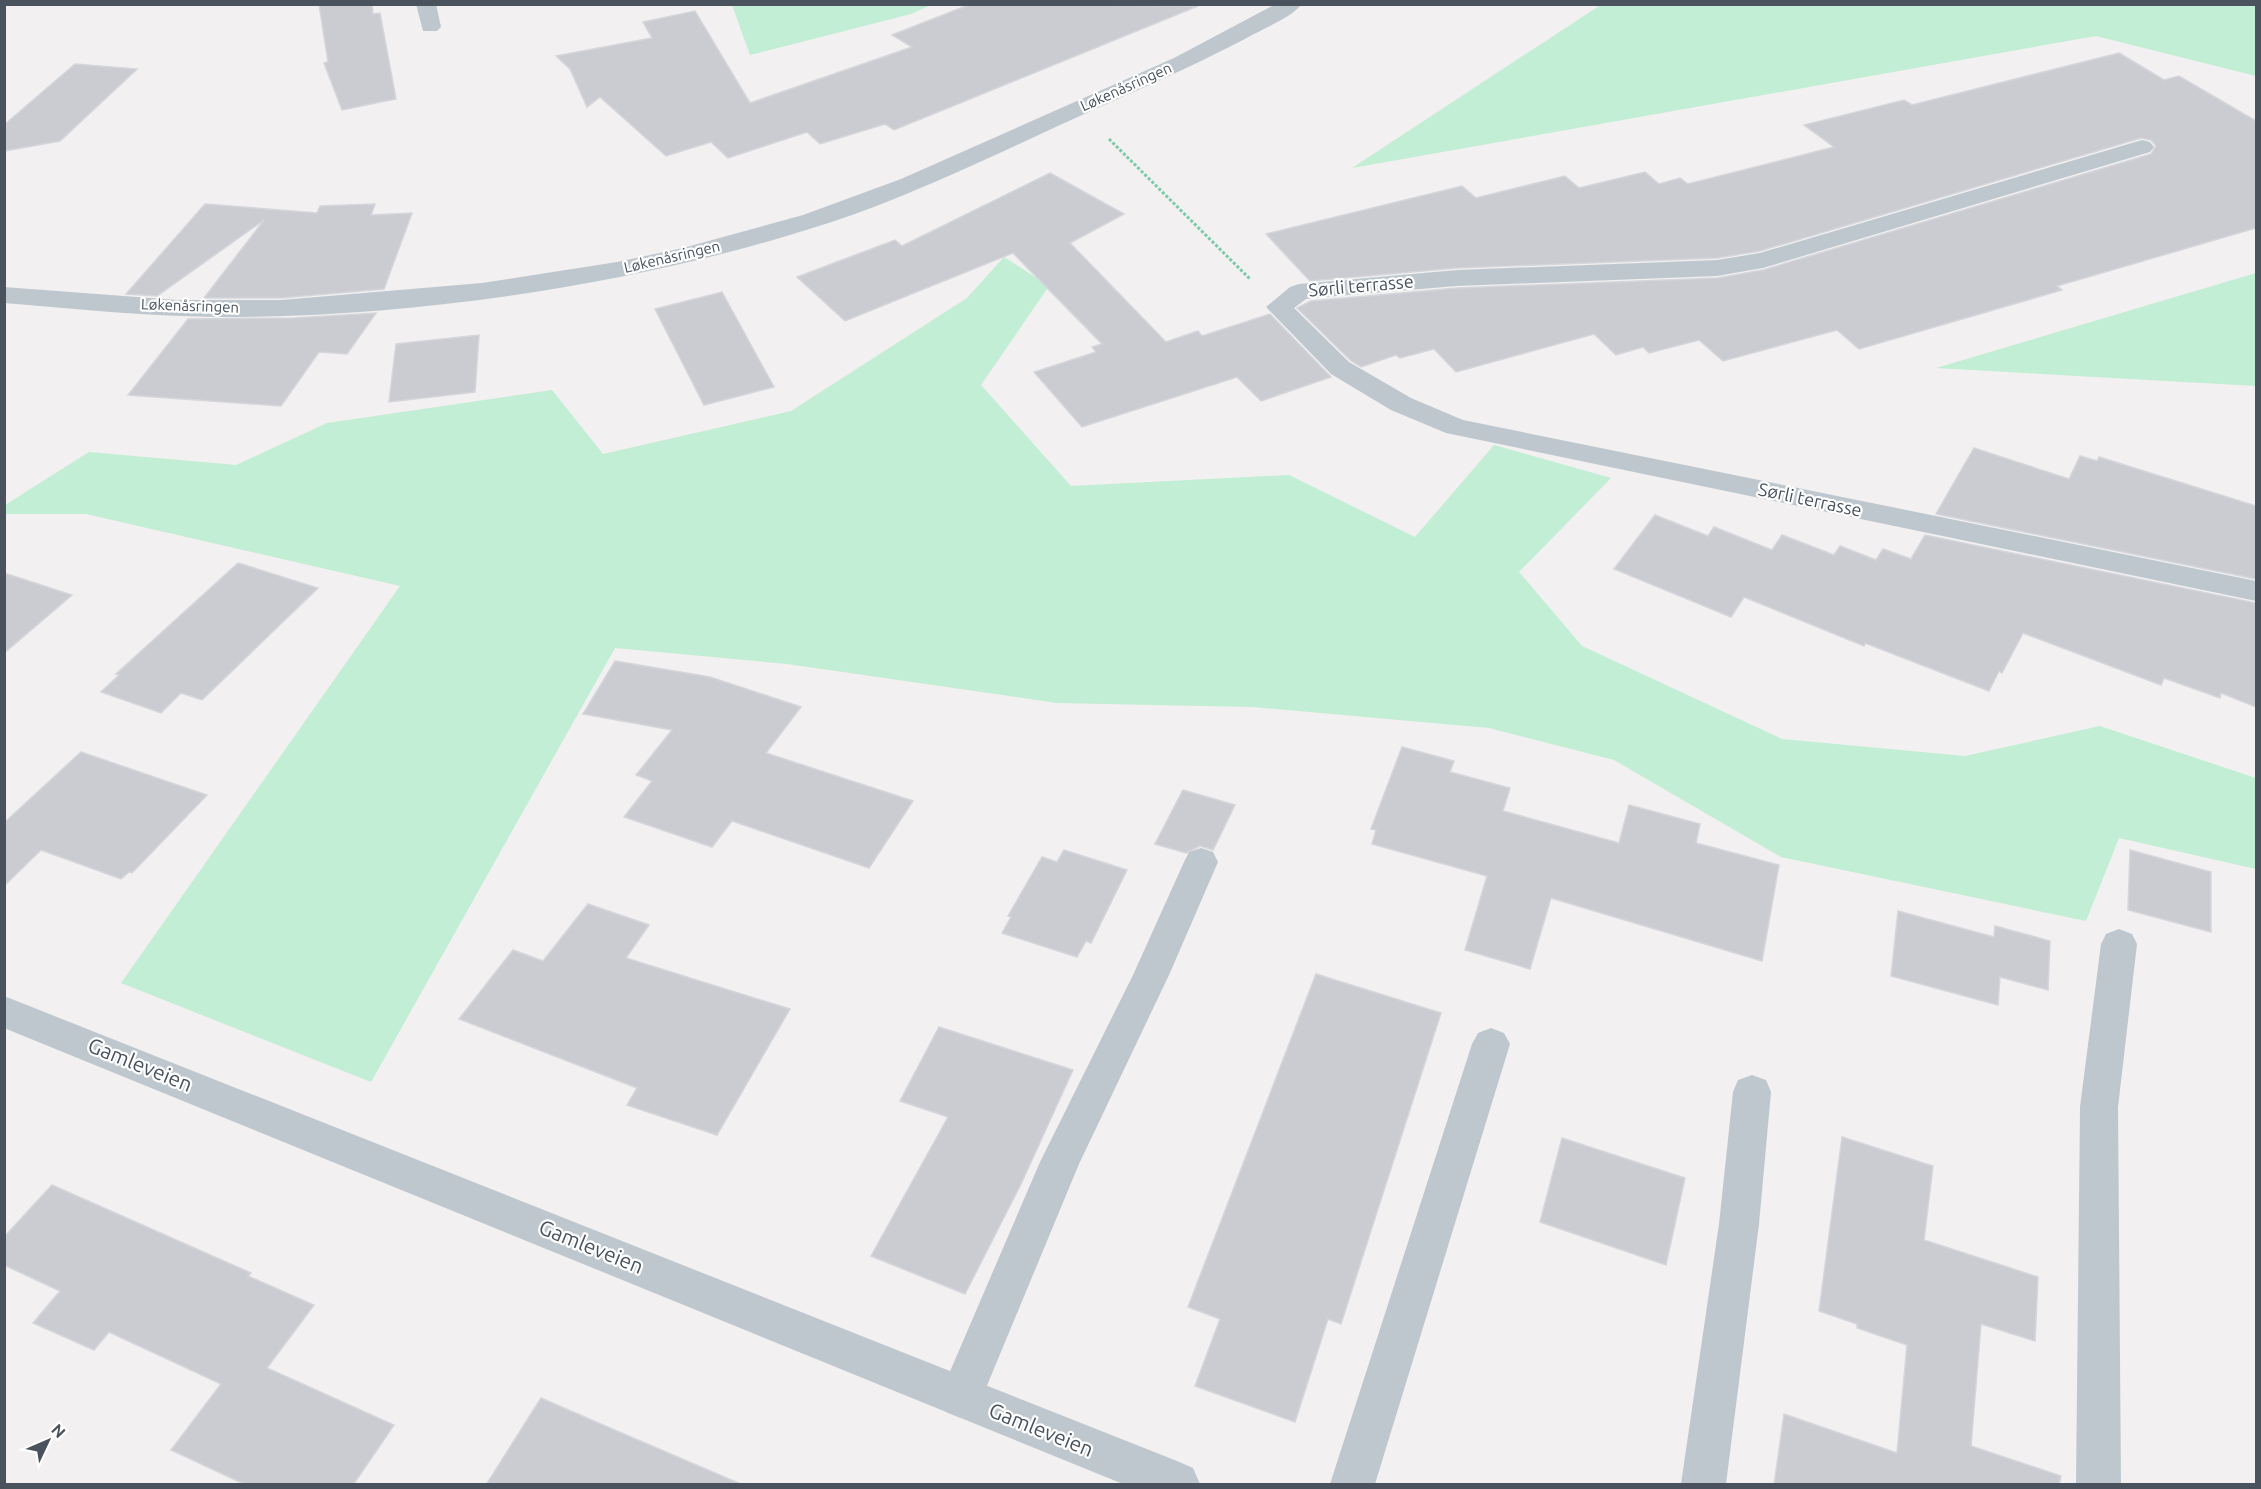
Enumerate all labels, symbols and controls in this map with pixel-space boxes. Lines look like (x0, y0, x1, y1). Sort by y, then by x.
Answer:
street label: Løkenåsringen (1077, 59, 1174, 114)
street label: Løkenåsringen (622, 237, 722, 276)
street label: Sørli terrasse (1308, 270, 1414, 300)
street label: Løkenåsringen (141, 295, 239, 316)
street label: Sørli terrasse (1757, 478, 1864, 520)
street label: Gamleveien (85, 1032, 196, 1096)
street label: Gamleveien (536, 1214, 647, 1278)
street label: Gamleveien (986, 1397, 1097, 1461)
north arrow (18, 1411, 78, 1471)
text: N (48, 1420, 69, 1441)

